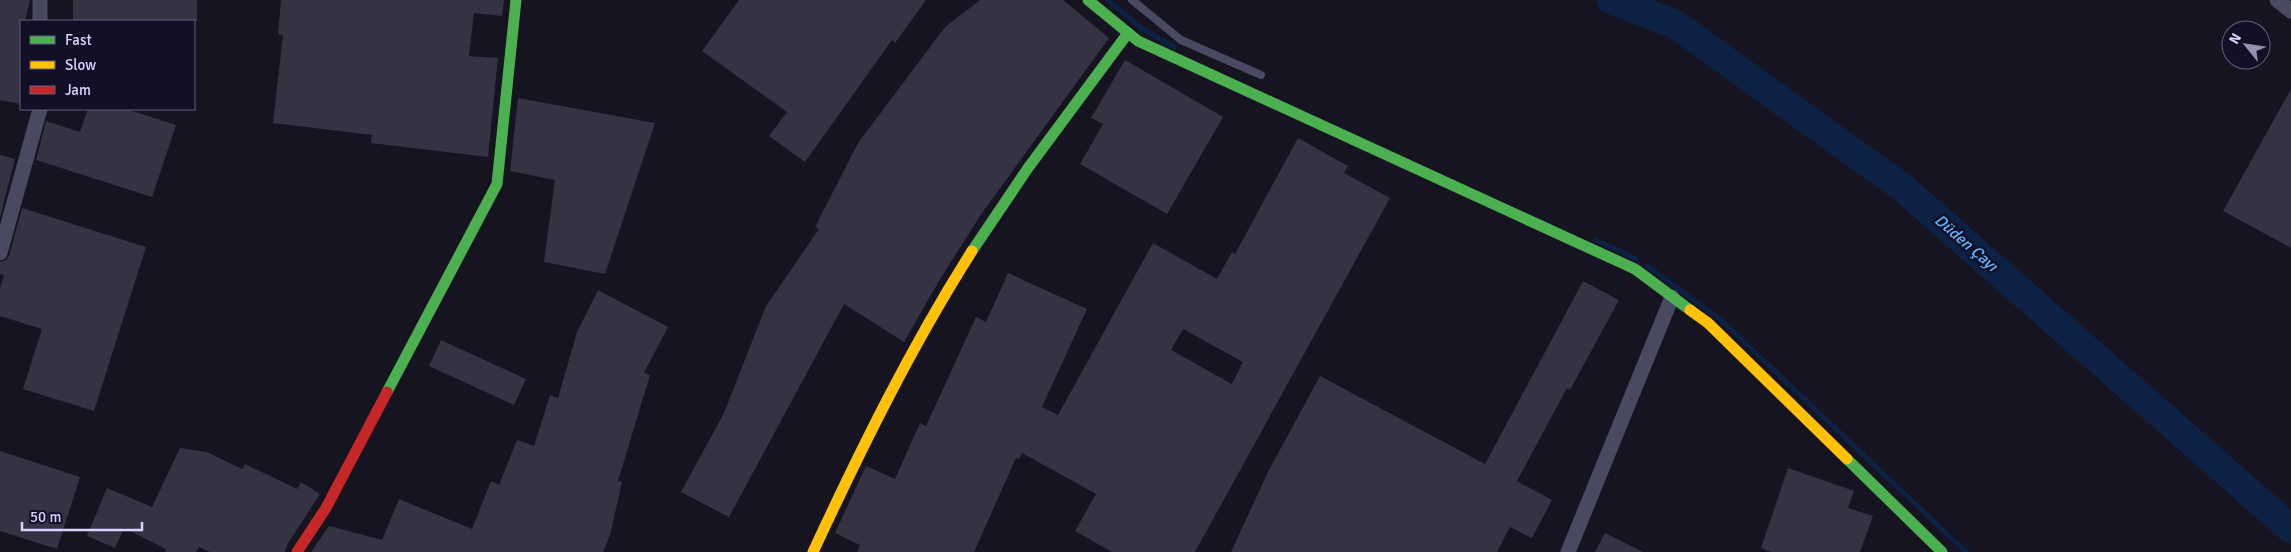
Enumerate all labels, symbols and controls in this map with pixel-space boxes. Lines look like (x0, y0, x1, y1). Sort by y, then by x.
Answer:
legend (20, 20, 195, 110)
north arrow (2221, 20, 2271, 70)
text: N (2225, 30, 2245, 47)
text: Fast (65, 31, 92, 49)
text: Slow (65, 56, 96, 74)
text: Jam (65, 81, 91, 99)
water label: Düden Çayı (1930, 210, 2002, 276)
scale bar (22, 500, 142, 532)
text: 50 m (30, 508, 61, 526)

